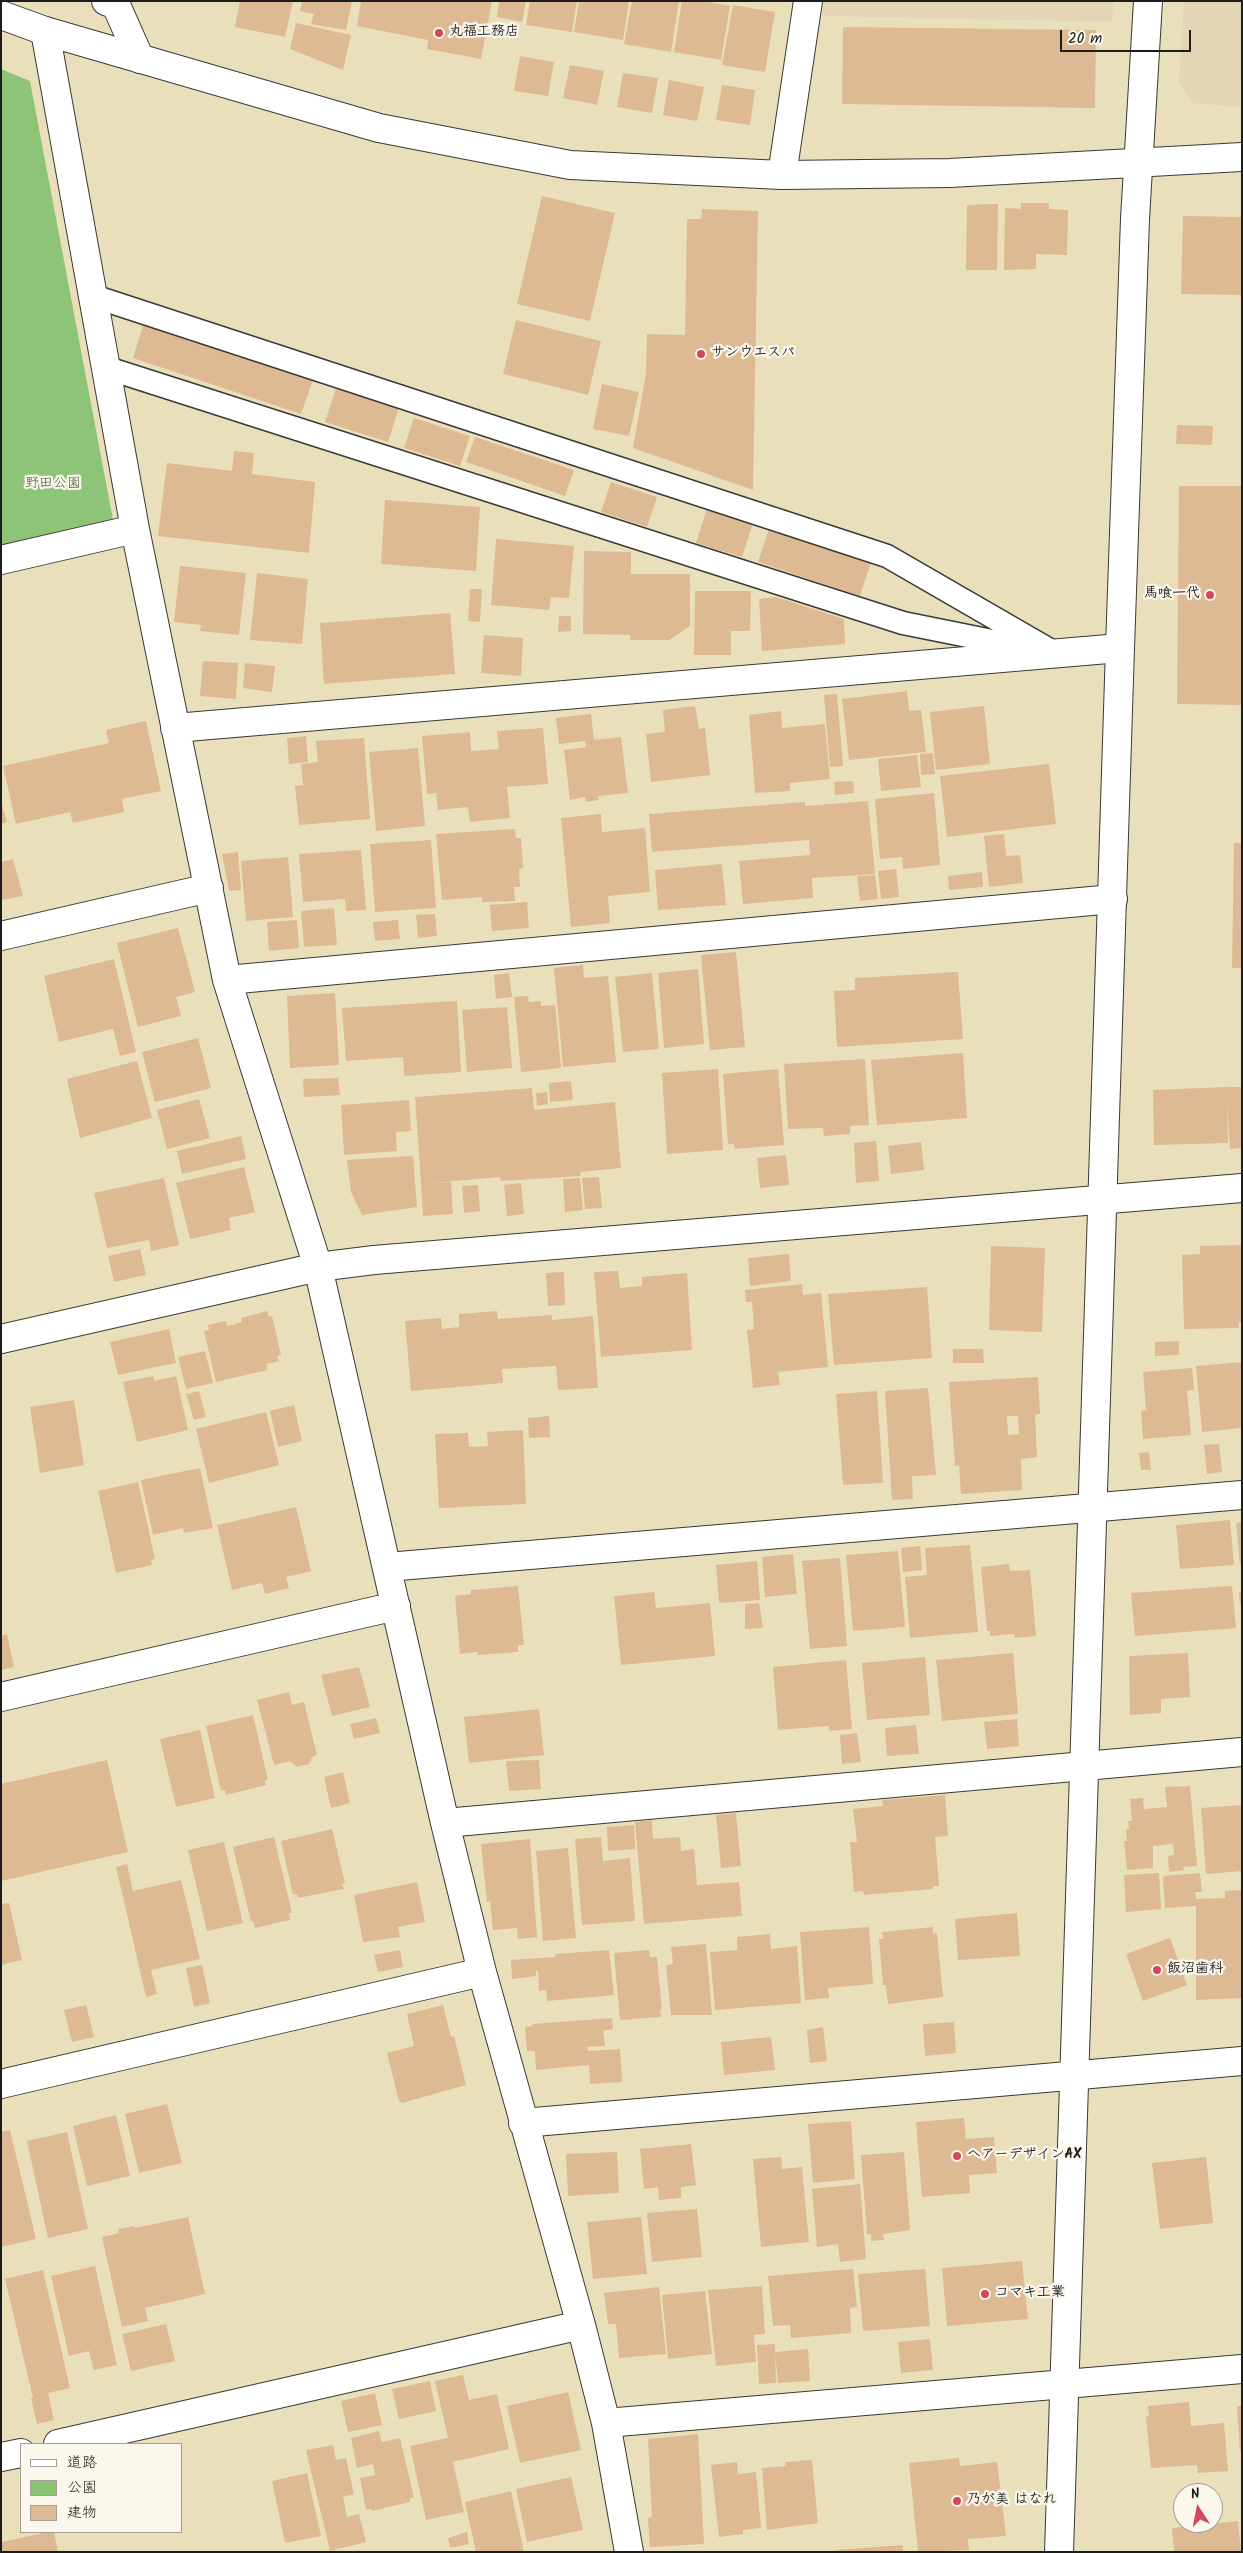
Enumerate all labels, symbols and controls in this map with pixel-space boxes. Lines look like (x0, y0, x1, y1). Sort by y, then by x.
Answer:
scale bar (1063, 20, 1194, 52)
place label: 丸福工務店 (449, 25, 519, 41)
marker: 丸福工務店 (433, 27, 445, 39)
text: 20 m (1068, 27, 1102, 51)
place label: サンウエスパ (711, 346, 795, 362)
marker: サンウエスパ (695, 348, 707, 360)
park label: 野田公園 (25, 477, 81, 493)
place label: 馬喰一代 (1144, 587, 1200, 603)
marker: 馬喰一代 (1204, 589, 1216, 601)
place label: 飯沼歯科 (1167, 1962, 1223, 1978)
marker: 飯沼歯科 (1151, 1964, 1163, 1976)
place label: ヘアーデザインAX (967, 2148, 1081, 2164)
marker: ヘアーデザインAX (951, 2150, 963, 2162)
place label: コマキ工業 (995, 2286, 1065, 2302)
marker: コマキ工業 (979, 2288, 991, 2300)
legend (20, 2443, 182, 2533)
text: 道路 (67, 2451, 97, 2475)
text: 公園 (67, 2476, 97, 2500)
north arrow (1173, 2483, 1223, 2533)
text: N (1189, 2483, 1202, 2506)
place label: 乃が美 はなれ (967, 2493, 1056, 2509)
marker: 乃が美 はなれ (951, 2495, 963, 2507)
text: 建物 (67, 2501, 97, 2525)

